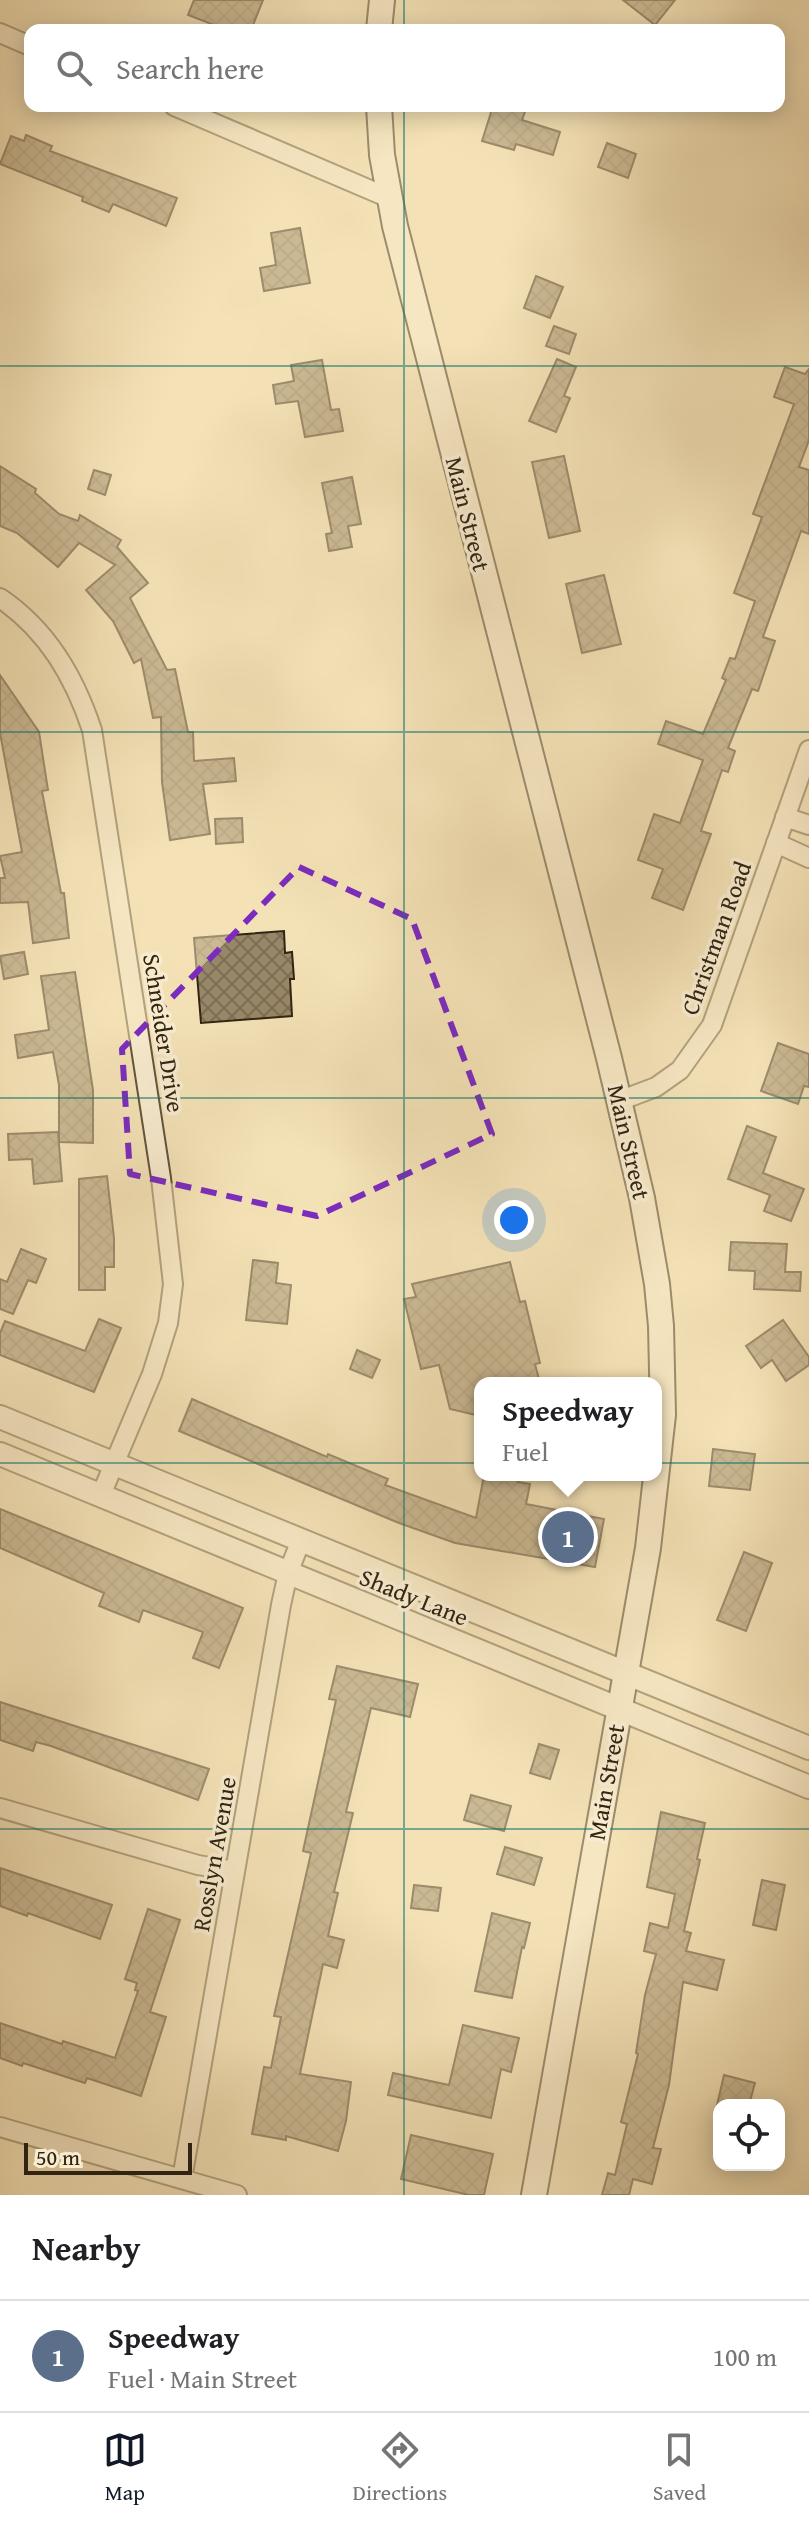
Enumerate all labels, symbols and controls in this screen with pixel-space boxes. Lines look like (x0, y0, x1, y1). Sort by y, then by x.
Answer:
search box (24, 24, 785, 112)
icon: search (52, 46, 96, 90)
text: Search here (116, 46, 264, 90)
street label: Main Street (437, 453, 499, 576)
street label: Christman Road (672, 856, 760, 1020)
street label: Schneider Drive (134, 951, 194, 1115)
street label: Main Street (599, 1081, 659, 1204)
your location (494, 1200, 534, 1240)
popup (474, 1377, 662, 1481)
text: Speedway (502, 1388, 634, 1432)
text: Fuel (502, 1432, 549, 1471)
pin: 1 (542, 1507, 594, 1567)
street label: Shady Lane (354, 1559, 474, 1635)
street label: Main Street (579, 1721, 634, 1843)
street label: Rosslyn Avenue (183, 1774, 245, 1934)
map controls (713, 2099, 785, 2171)
button: locate (713, 2099, 785, 2171)
scale bar (24, 2139, 192, 2175)
text: 50 m (36, 2141, 80, 2173)
text: Nearby (32, 2223, 141, 2272)
text: Speedway (108, 2315, 239, 2359)
text: 1 (51, 2337, 65, 2376)
text: 100 m (712, 2337, 777, 2376)
text: Fuel · Main Street (108, 2359, 297, 2398)
tab: Map (103, 2428, 147, 2508)
tab: Directions (353, 2428, 447, 2508)
tab: Saved (653, 2428, 706, 2508)

